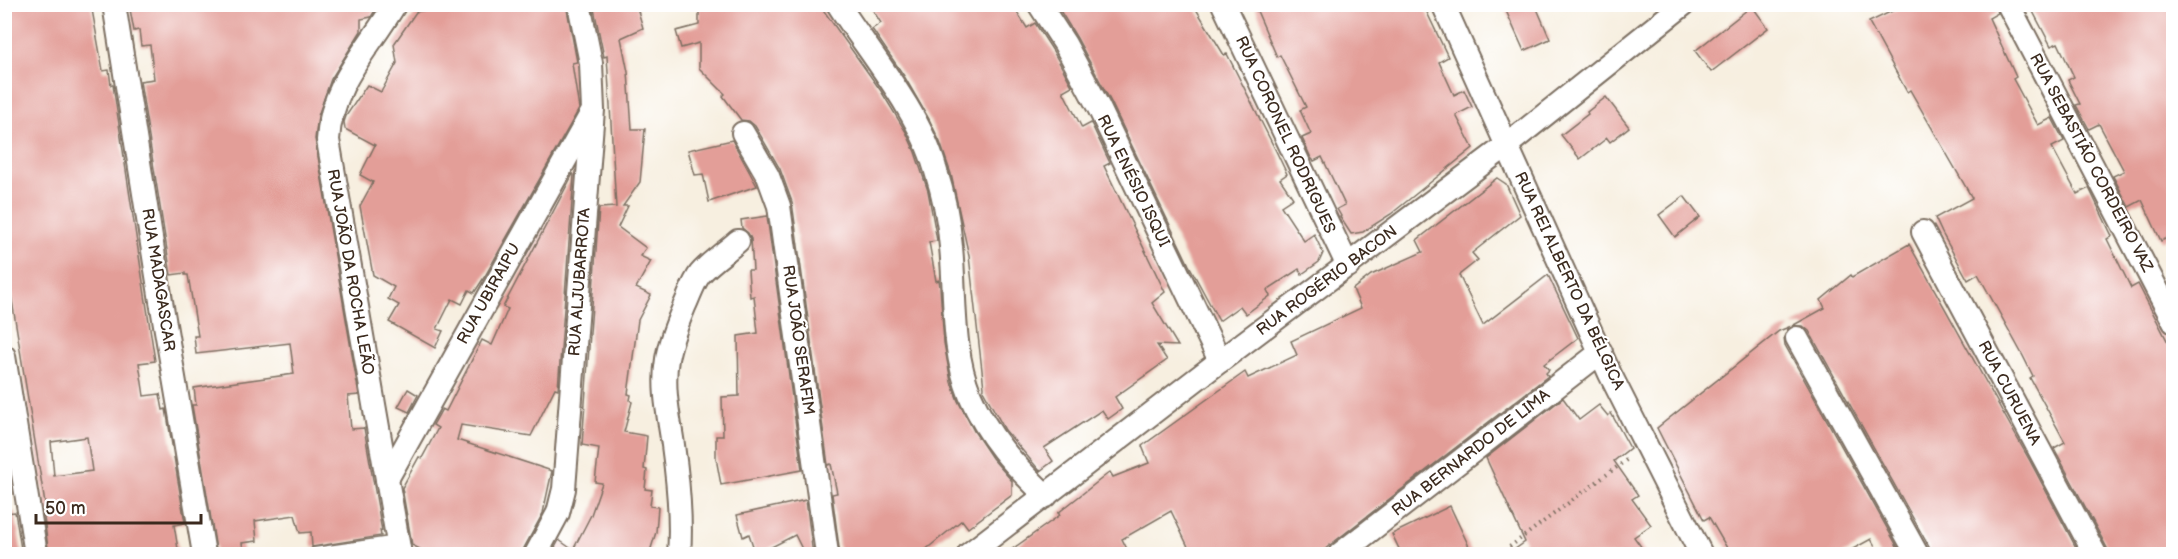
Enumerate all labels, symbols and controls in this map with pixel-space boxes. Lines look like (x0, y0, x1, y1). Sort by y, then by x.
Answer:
street label: RUA CORONEL RODRIGUES (1231, 33, 1339, 237)
street label: RUA SEBASTIÃO CORDEIRO VAZ (2025, 50, 2158, 276)
street label: RUA ENÉSIO ISQUI (1093, 111, 1175, 250)
street label: RUA JOÃO DA ROCHA LEÃO (323, 167, 378, 376)
street label: RUA REI ALBERTO DA BÉLGICA (1510, 168, 1630, 393)
street label: RUA MADAGASCAR (137, 207, 179, 353)
street label: RUA ALJUBARROTA (565, 207, 595, 357)
street label: RUA ROGÉRIO BACON (1252, 220, 1401, 340)
street label: RUA UBIRAIPU (453, 240, 525, 348)
street label: RUA JOÃO SERAFIM (778, 264, 819, 416)
street label: RUA CURUENA (1974, 338, 2045, 449)
street label: RUA BERNARDO DE LIMA (1388, 385, 1554, 521)
scale bar (36, 487, 201, 525)
text: 50 m (45, 498, 86, 519)

